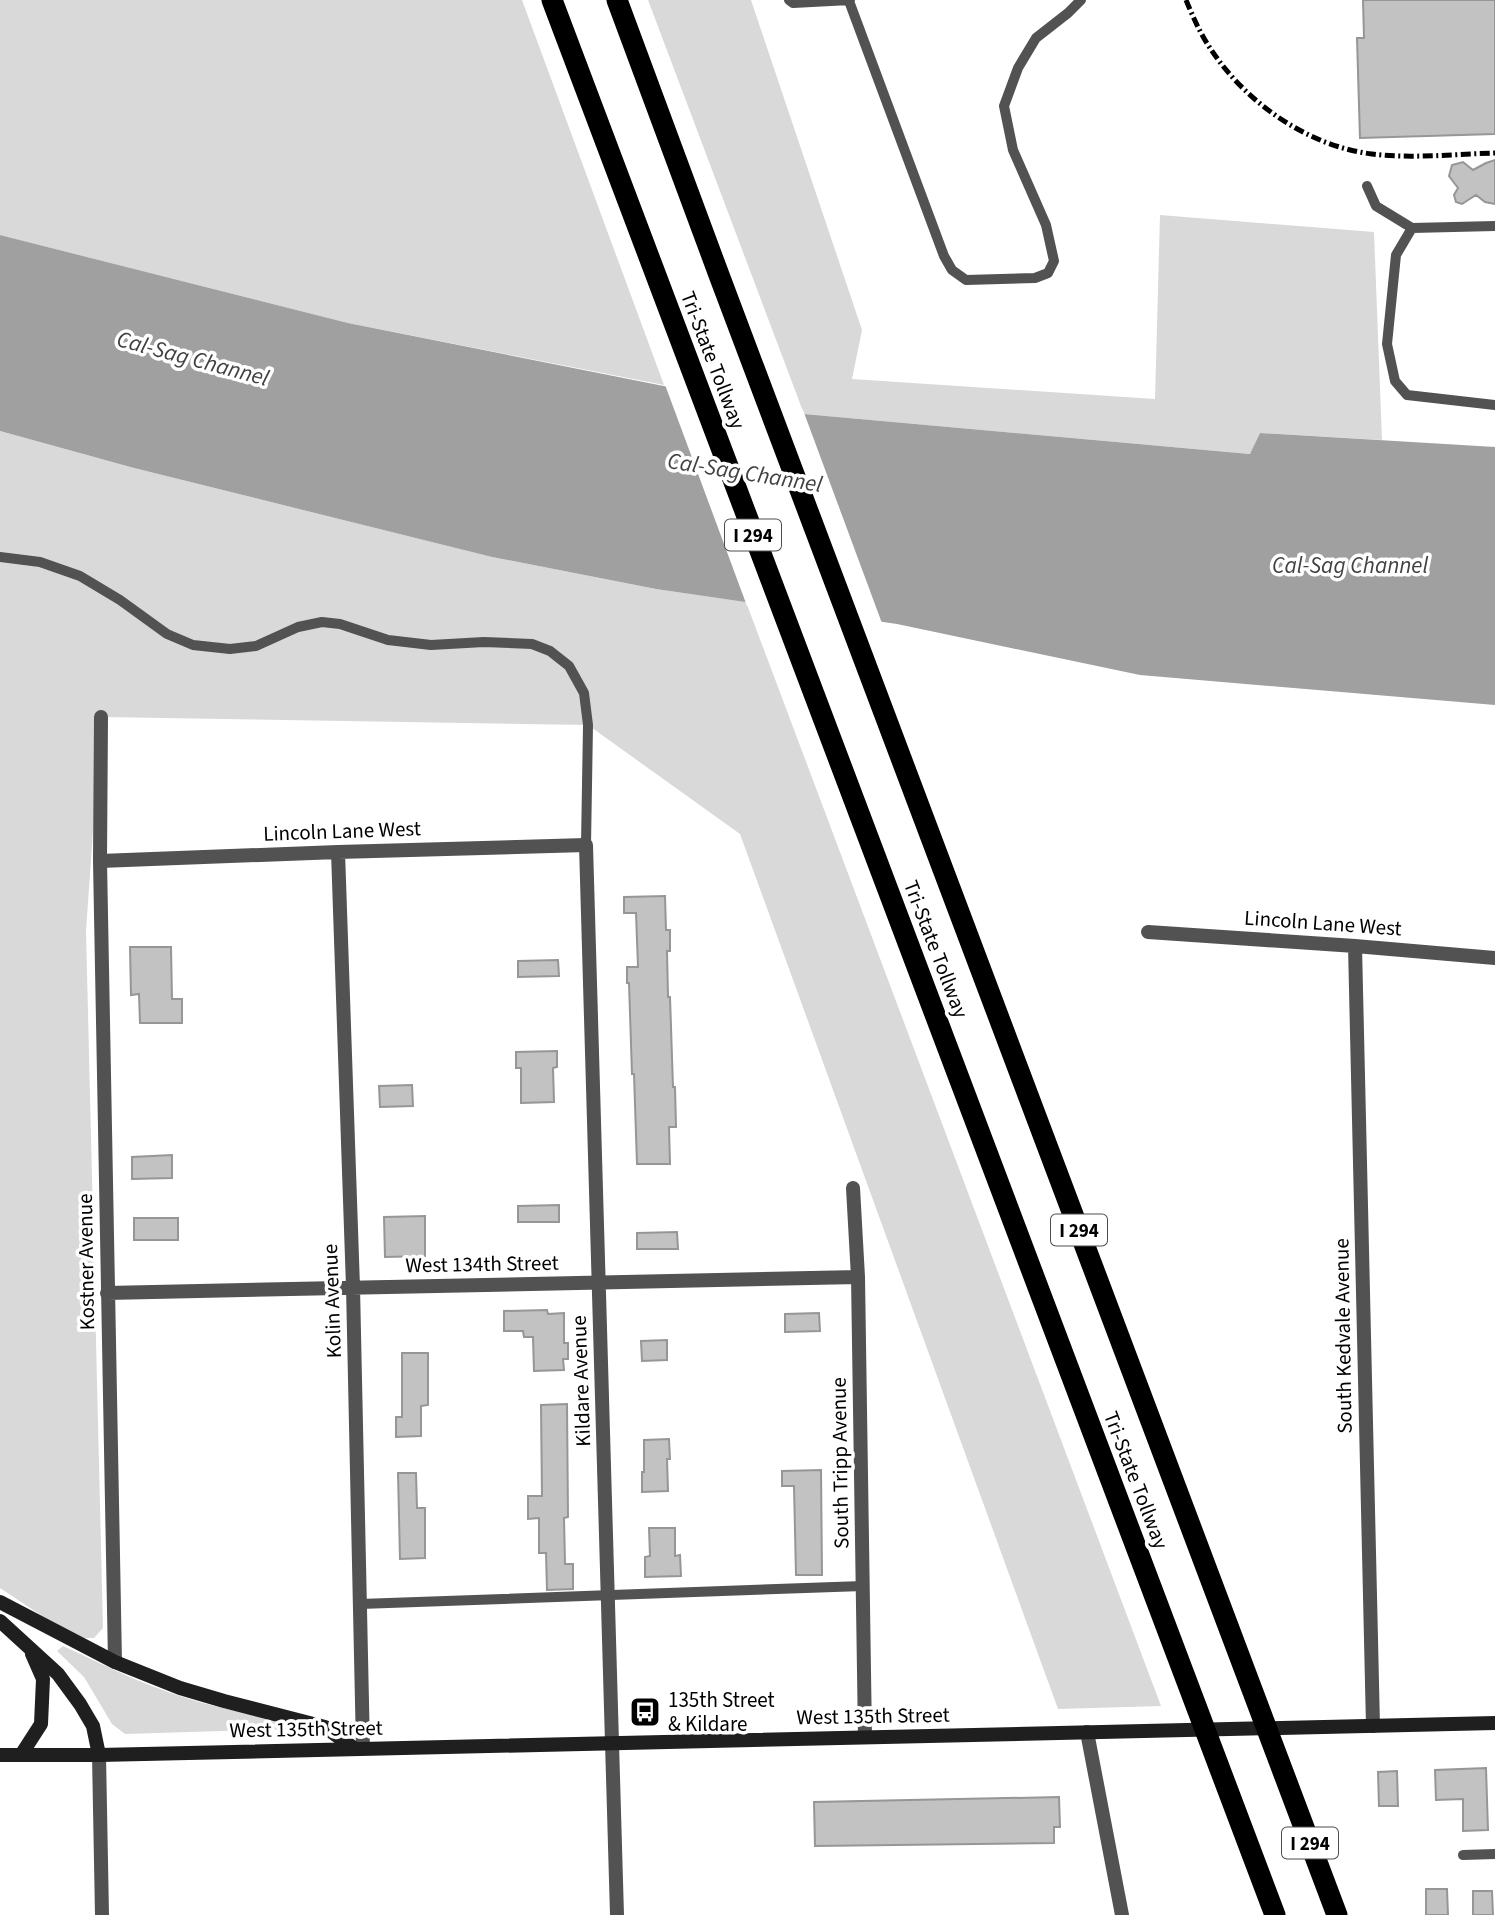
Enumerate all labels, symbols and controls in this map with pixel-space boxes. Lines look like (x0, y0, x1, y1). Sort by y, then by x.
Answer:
street label: Tri-State Tollway (673, 287, 753, 433)
water label: Cal-Sag Channel (113, 322, 273, 395)
water label: Cal-Sag Channel (665, 444, 825, 501)
road number: I 294 (725, 520, 781, 550)
water label: Cal-Sag Channel (1272, 549, 1428, 582)
street label: Lincoln Lane West (263, 813, 421, 849)
street label: Tri-State Tollway (896, 876, 976, 1022)
street label: Lincoln Lane West (1243, 903, 1403, 943)
street label: Kostner Avenue (70, 1193, 102, 1331)
road number: I 294 (1051, 1214, 1107, 1246)
street label: South Kedvale Avenue (1326, 1238, 1360, 1434)
street label: Kolin Avenue (315, 1243, 349, 1359)
street label: West 134th Street (405, 1248, 559, 1280)
street label: Kildare Avenue (564, 1315, 598, 1447)
street label: South Tripp Avenue (824, 1377, 856, 1549)
street label: Tri-State Tollway (1096, 1407, 1176, 1553)
place label: 135th Street & Kildare (668, 1685, 775, 1739)
bus stop icon: 135th Street & Kildare (628, 1695, 662, 1729)
street label: West 135th Street (796, 1700, 950, 1732)
street label: West 135th Street (229, 1713, 383, 1745)
road number: I 294 (1282, 1828, 1338, 1858)

